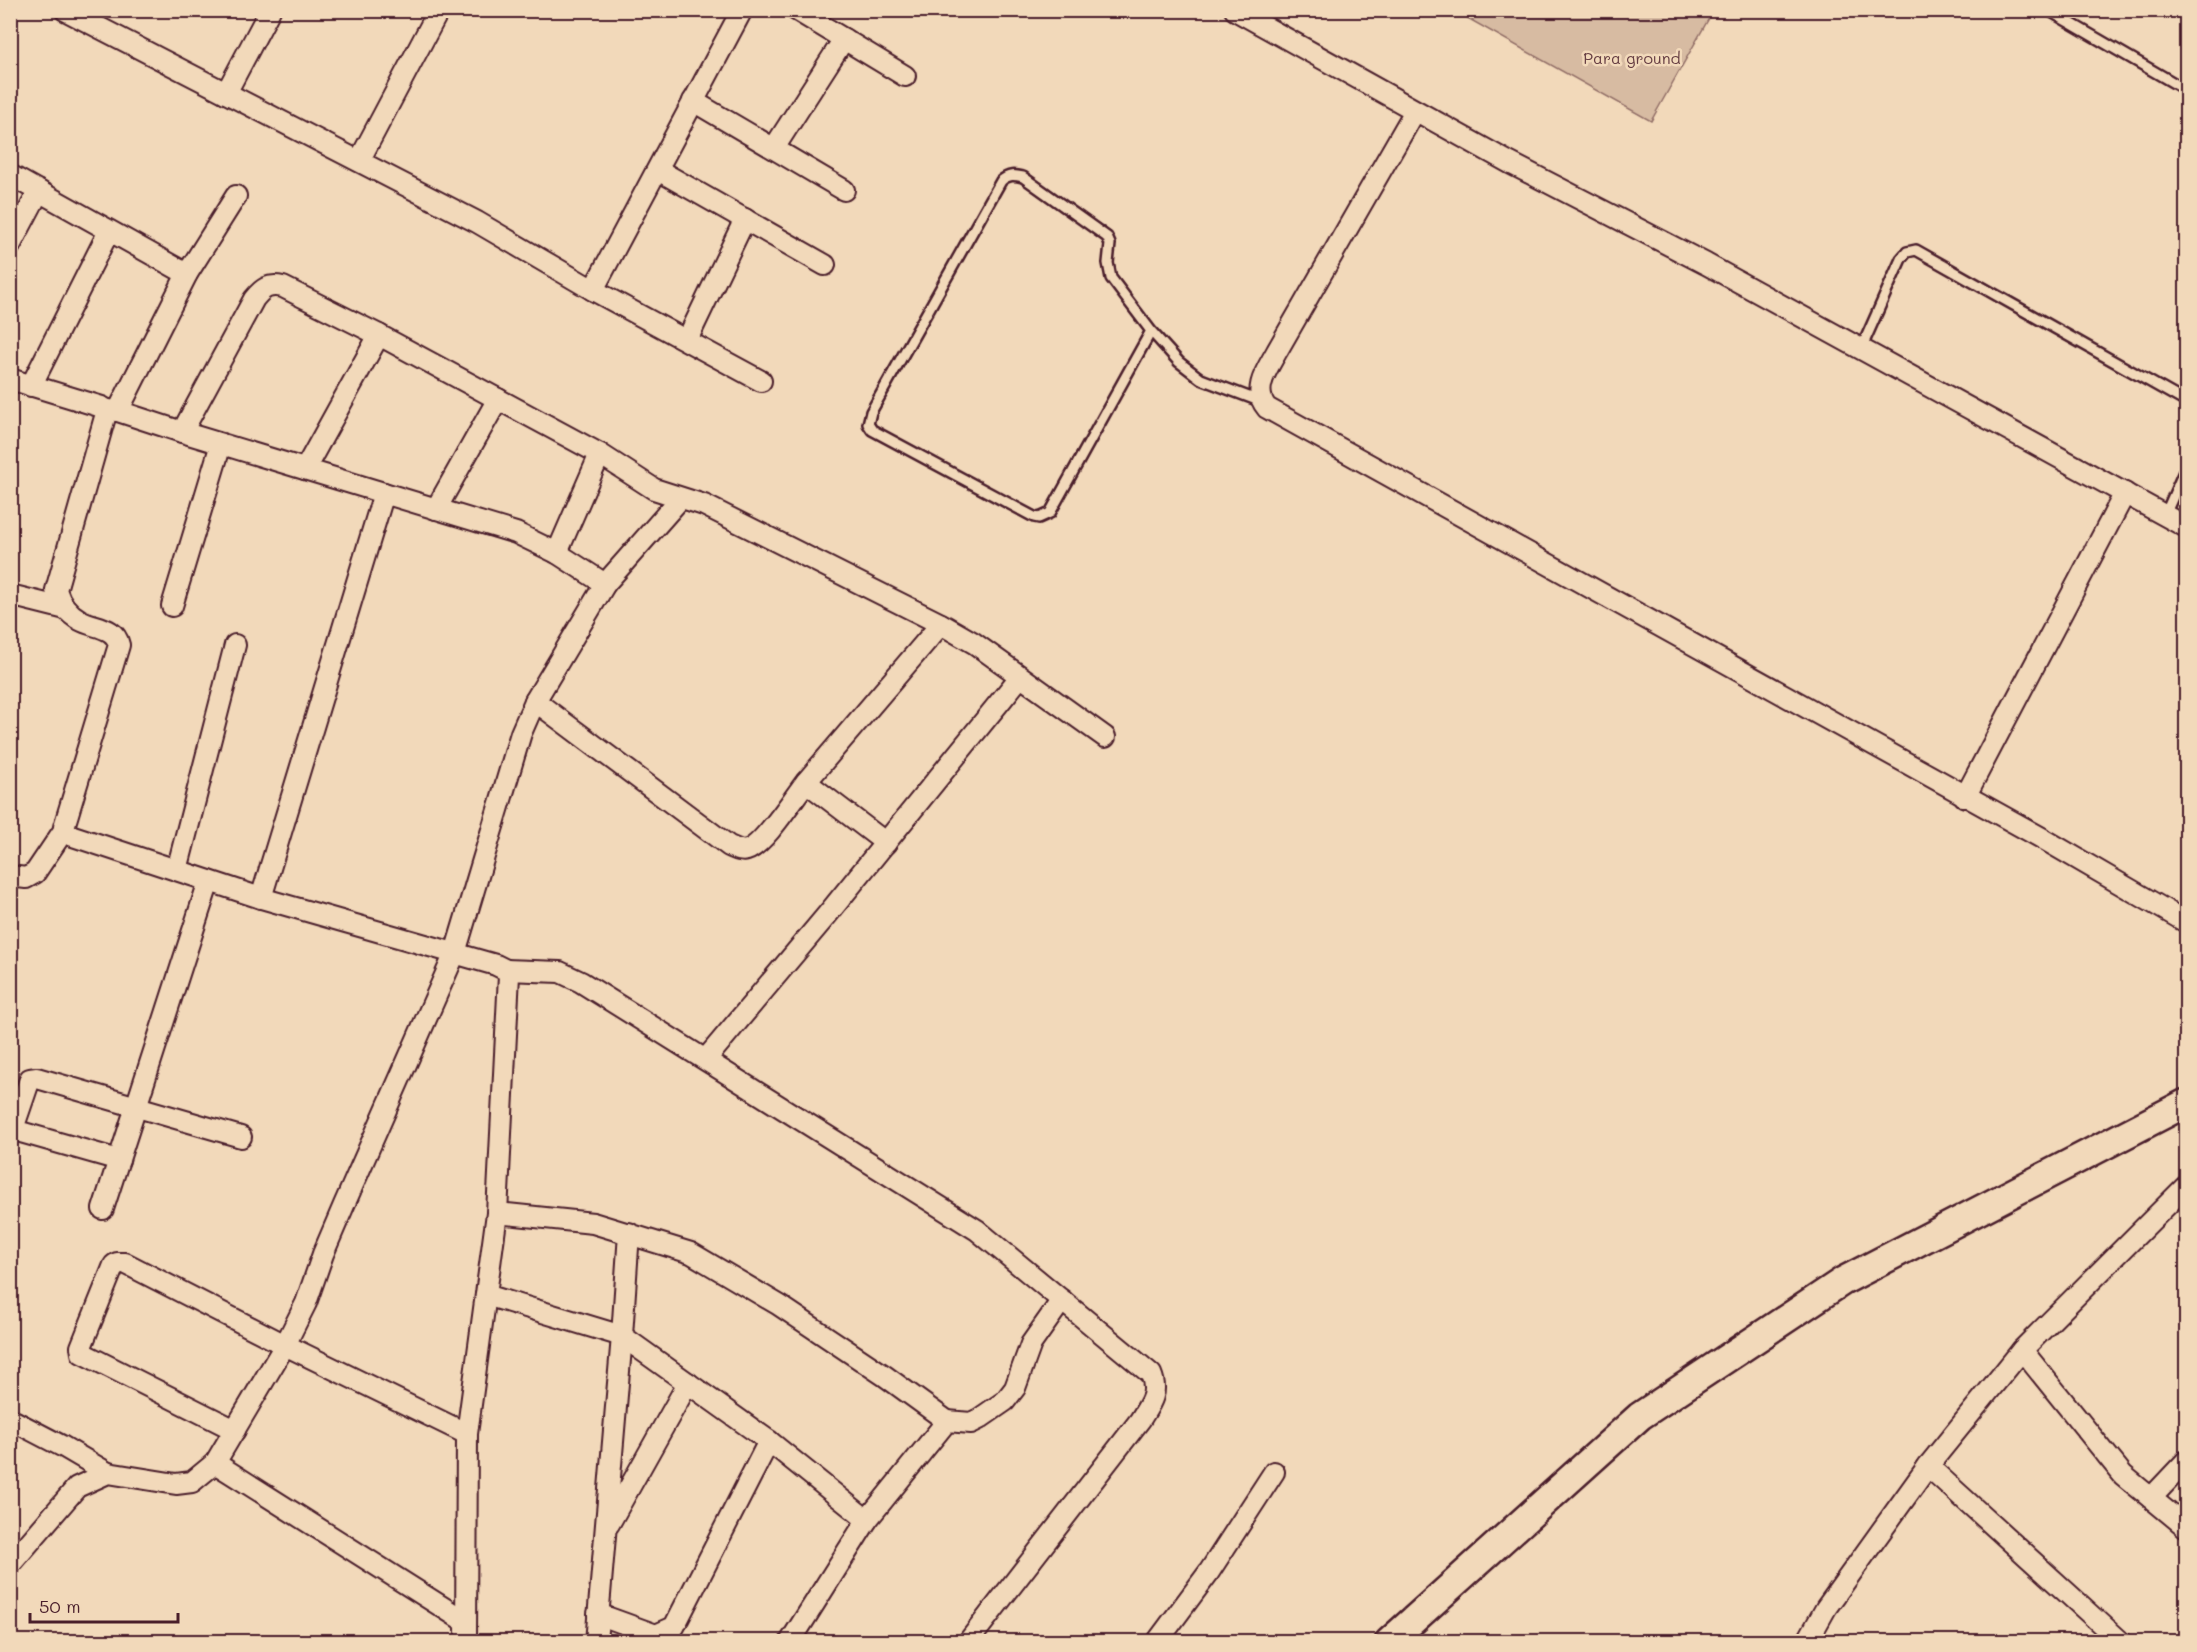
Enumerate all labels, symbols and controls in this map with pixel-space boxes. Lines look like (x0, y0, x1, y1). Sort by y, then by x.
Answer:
park label: Para ground (1583, 47, 1681, 68)
scale bar (30, 1586, 178, 1624)
text: 50 m (39, 1594, 81, 1618)

